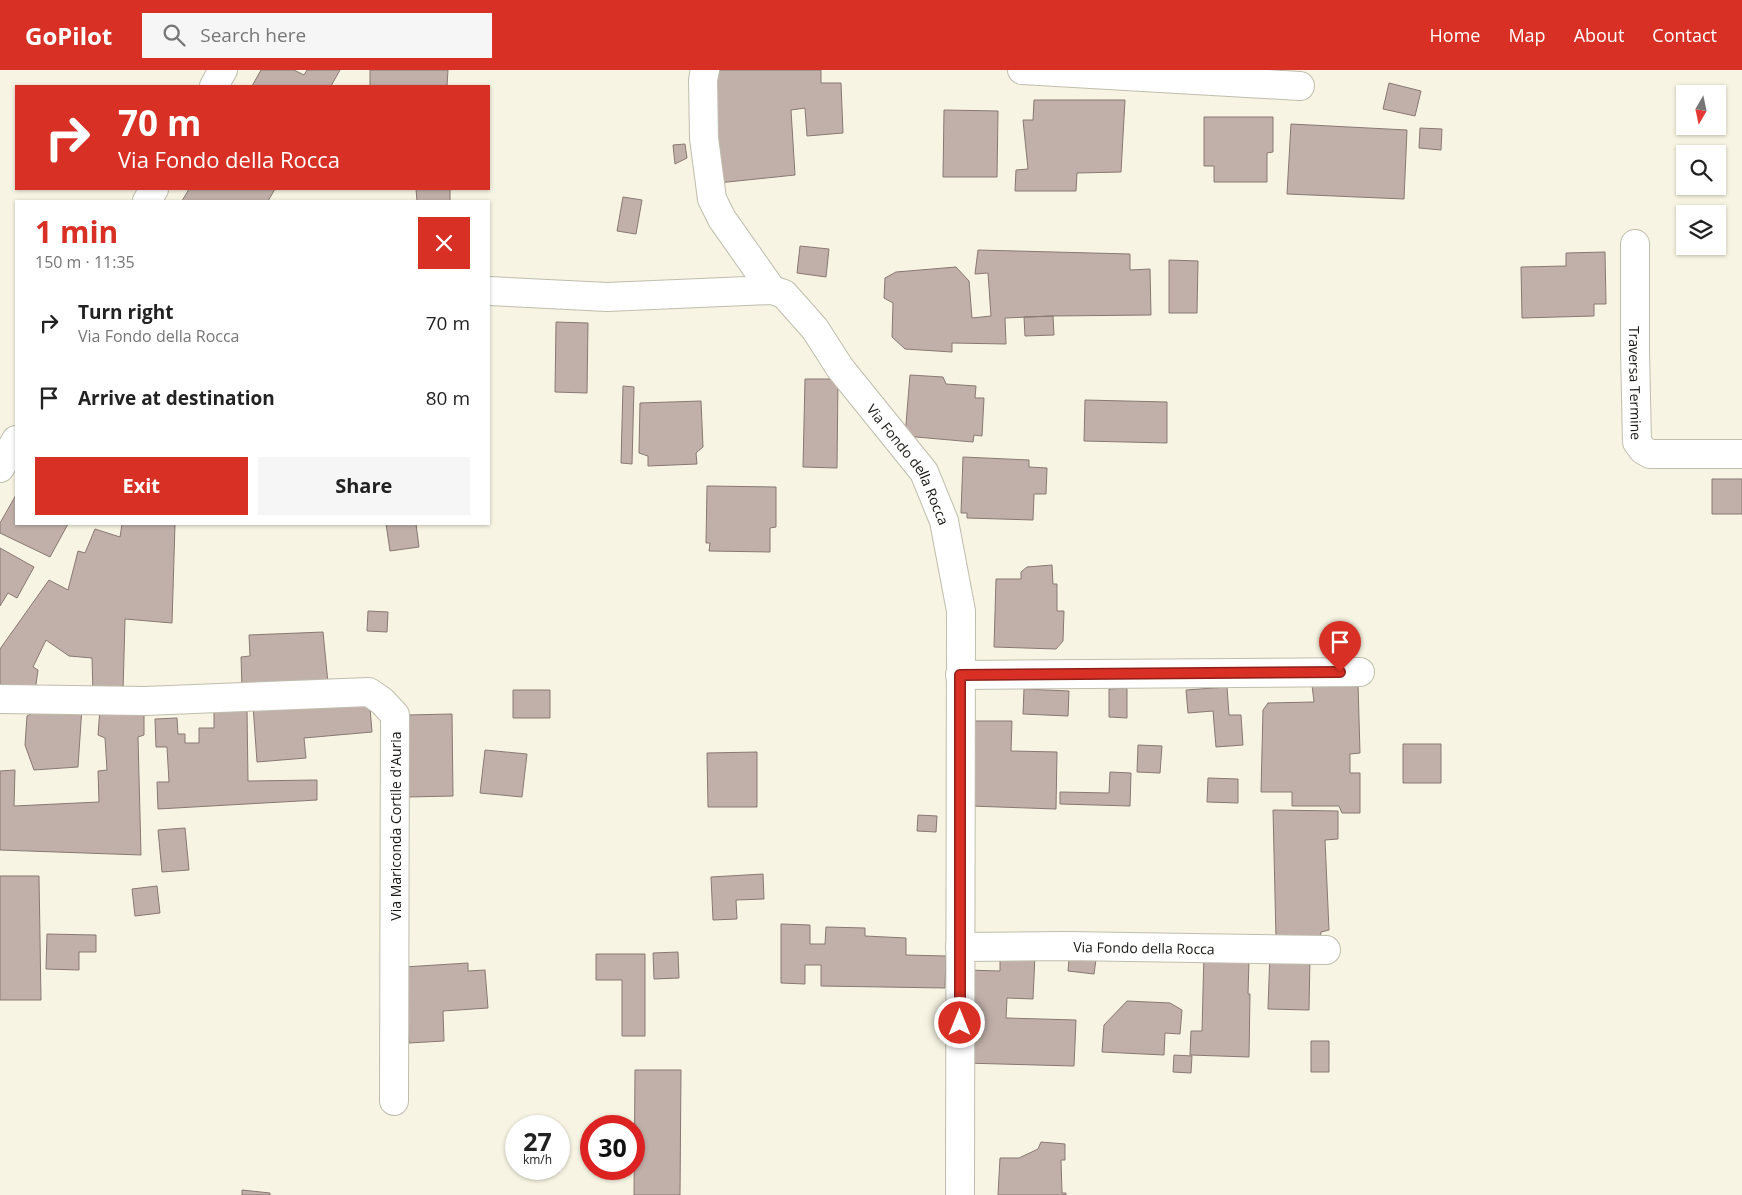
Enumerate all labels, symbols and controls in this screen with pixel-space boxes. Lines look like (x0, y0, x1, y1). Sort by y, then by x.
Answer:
search box (142, 13, 492, 58)
text: GoPilot (25, 19, 112, 52)
icon: search (160, 21, 188, 49)
text: Search here (200, 22, 306, 48)
text: Home (1430, 23, 1480, 47)
text: Map (1508, 23, 1546, 47)
text: About (1574, 23, 1624, 47)
text: Contact (1652, 23, 1717, 47)
north arrow (1676, 85, 1726, 135)
map controls (1676, 85, 1726, 255)
text: 70 m (118, 99, 201, 146)
icon: right (35, 105, 100, 170)
text: Via Fondo della Rocca (118, 144, 340, 174)
button: search (1676, 145, 1726, 195)
button: layers (1676, 205, 1726, 255)
text: 1 min (35, 211, 118, 252)
button: close (418, 217, 470, 269)
text: 150 m · 11:35 (35, 251, 135, 273)
text: Turn right (78, 299, 173, 325)
icon: right (35, 309, 63, 337)
text: 70 m (426, 310, 470, 336)
text: Via Fondo della Rocca (78, 325, 240, 347)
street label: Traversa Termine (1626, 326, 1646, 440)
icon: arrive (35, 384, 63, 412)
text: Arrive at destination (78, 385, 275, 411)
text: 80 m (426, 385, 470, 411)
street label: Via Fondo della Rocca (863, 400, 954, 527)
button: Exit (35, 457, 248, 515)
button: Share (258, 457, 470, 515)
pin (1319, 621, 1361, 672)
icon: arrive (1326, 628, 1354, 656)
street label: Via Mariconda Cortile d'Auria (386, 731, 405, 921)
street label: Via Fondo della Rocca (1073, 937, 1215, 958)
position arrow (933, 996, 985, 1048)
speed limit sign: 30 (580, 1115, 645, 1180)
text: 27 (523, 1124, 552, 1158)
text: km/h (523, 1151, 552, 1168)

